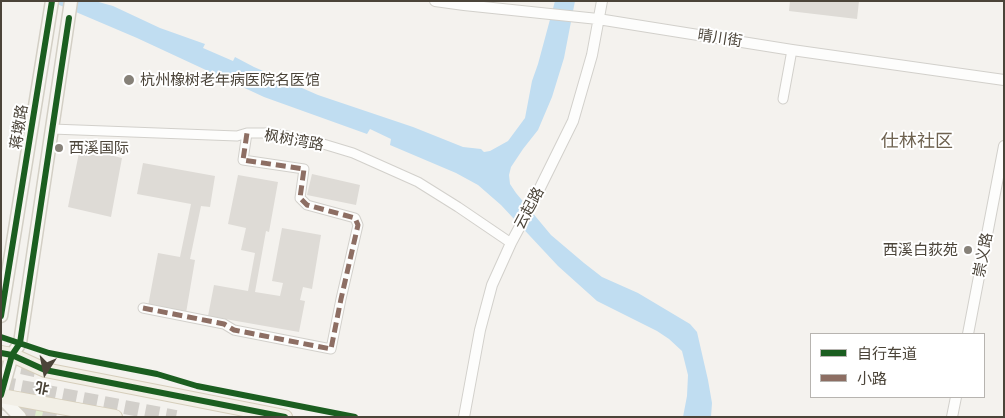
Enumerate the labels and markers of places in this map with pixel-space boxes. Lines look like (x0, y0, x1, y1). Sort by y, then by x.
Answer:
place label: 杭州橡树老年病医院名医馆 (140, 71, 320, 89)
marker: 杭州橡树老年病医院名医馆 (122, 73, 136, 87)
place label: 西溪国际 (69, 139, 129, 157)
marker: 西溪国际 (53, 142, 65, 154)
place label: 西溪白荻苑 (883, 241, 958, 259)
marker: 西溪白荻苑 (962, 244, 974, 256)

